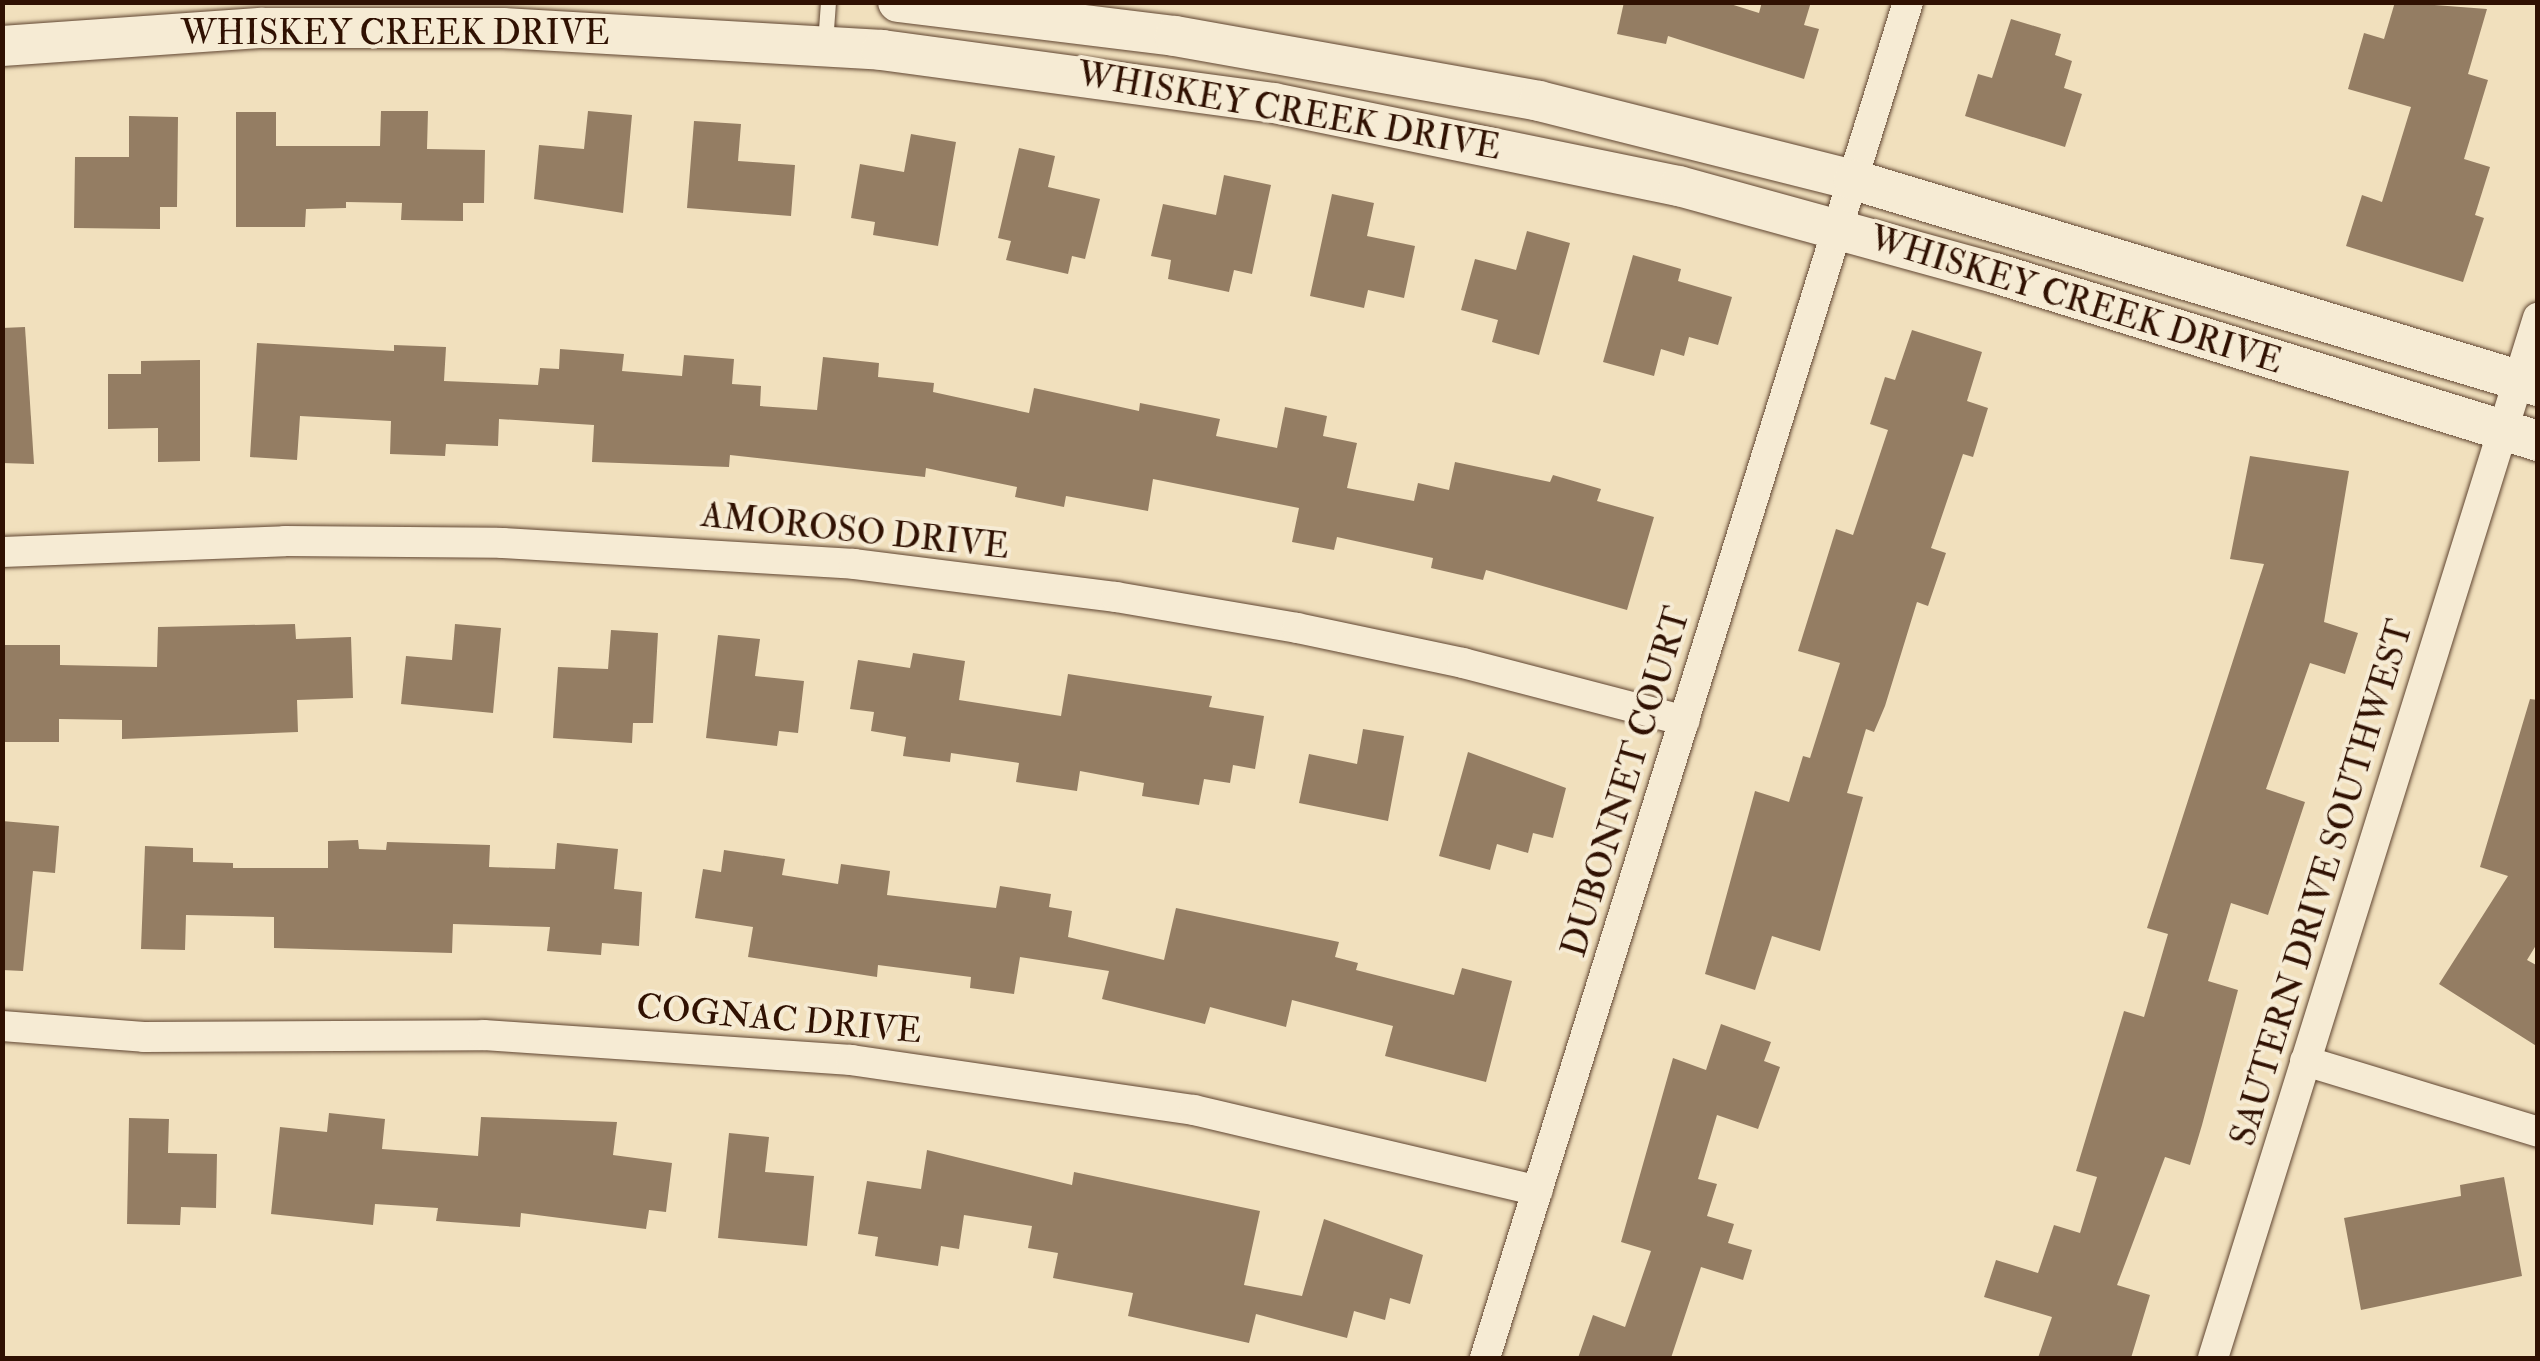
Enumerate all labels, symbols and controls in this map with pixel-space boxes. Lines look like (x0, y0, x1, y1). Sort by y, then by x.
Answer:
street label: WHISKEY CREEK DRIVE (180, 12, 610, 54)
street label: WHISKEY CREEK DRIVE (1074, 53, 1504, 169)
street label: WHISKEY CREEK DRIVE (1865, 217, 2287, 383)
street label: AMOROSO DRIVE (699, 494, 1011, 568)
street label: DUBONNET COURT (1553, 602, 1699, 962)
street label: SAUTERN DRIVE SOUTHWEST (2222, 615, 2422, 1151)
street label: COGNAC DRIVE (635, 986, 923, 1052)

